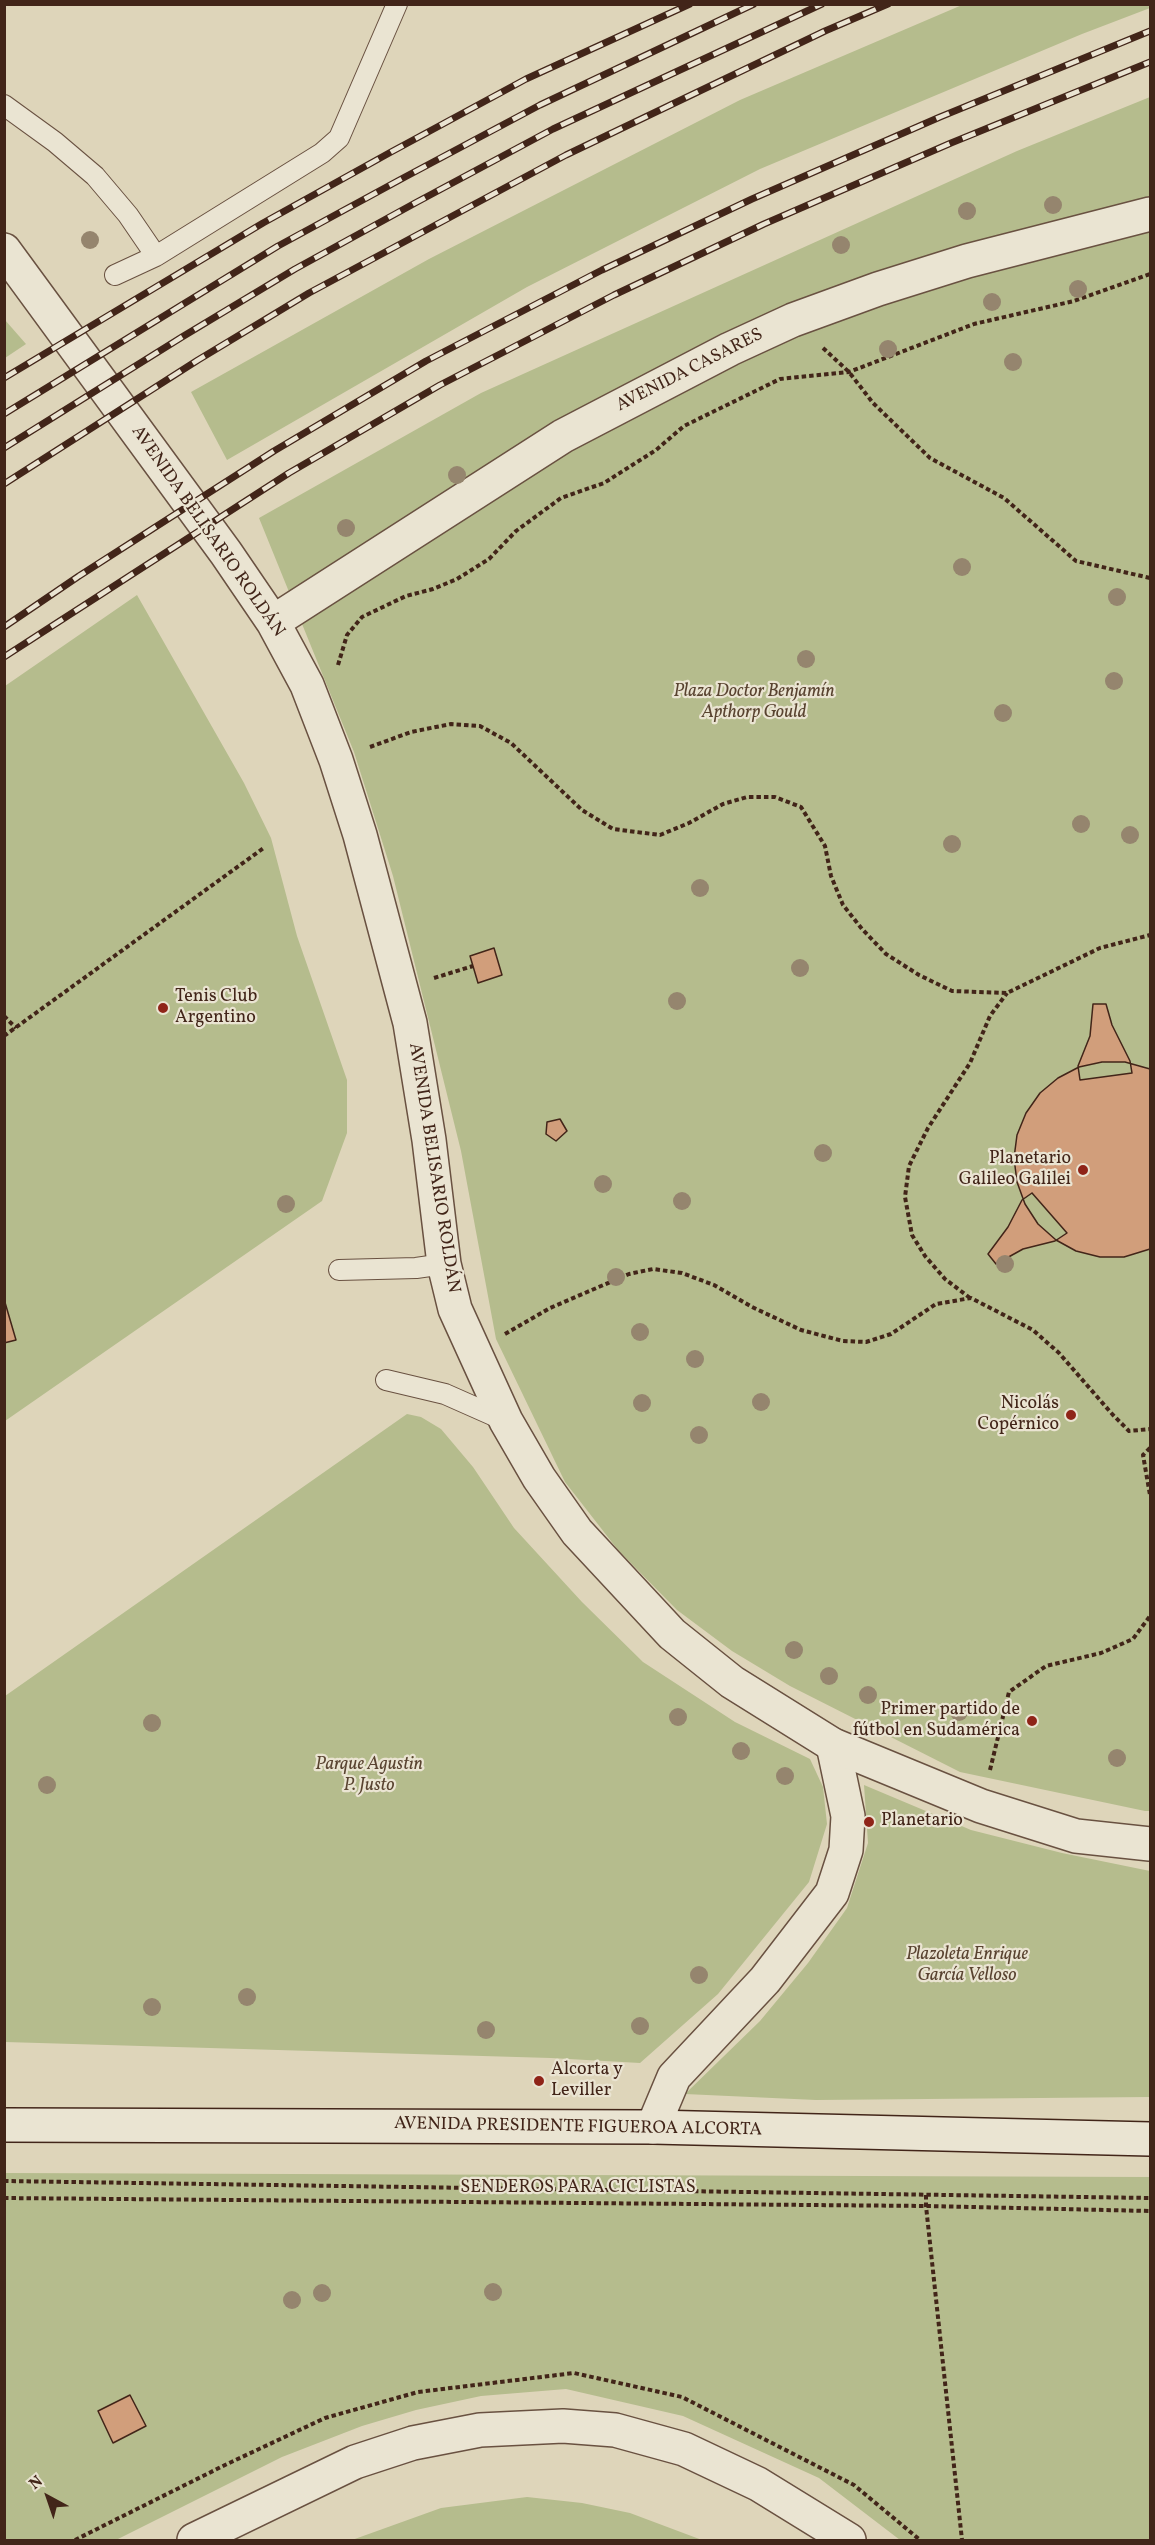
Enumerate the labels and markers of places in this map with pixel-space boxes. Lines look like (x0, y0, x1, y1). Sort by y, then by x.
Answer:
place label: Tenis Club Argentino (175, 987, 257, 1030)
marker: Tenis Club Argentino (156, 1001, 170, 1015)
place label: Planetario Galileo Galilei (959, 1149, 1071, 1192)
marker: Planetario Galileo Galilei (1076, 1163, 1090, 1177)
place label: Nicolás Copérnico (977, 1394, 1059, 1436)
marker: Nicolás Copérnico (1064, 1408, 1078, 1422)
place label: Primer partido de fútbol en Sudamérica (853, 1700, 1020, 1742)
marker: Primer partido de fútbol en Sudamérica (1025, 1714, 1039, 1728)
place label: Planetario (881, 1811, 963, 1833)
marker: Planetario (862, 1815, 876, 1829)
place label: Alcorta y Leviller (551, 2060, 623, 2102)
marker: Alcorta y Leviller (532, 2074, 546, 2088)

